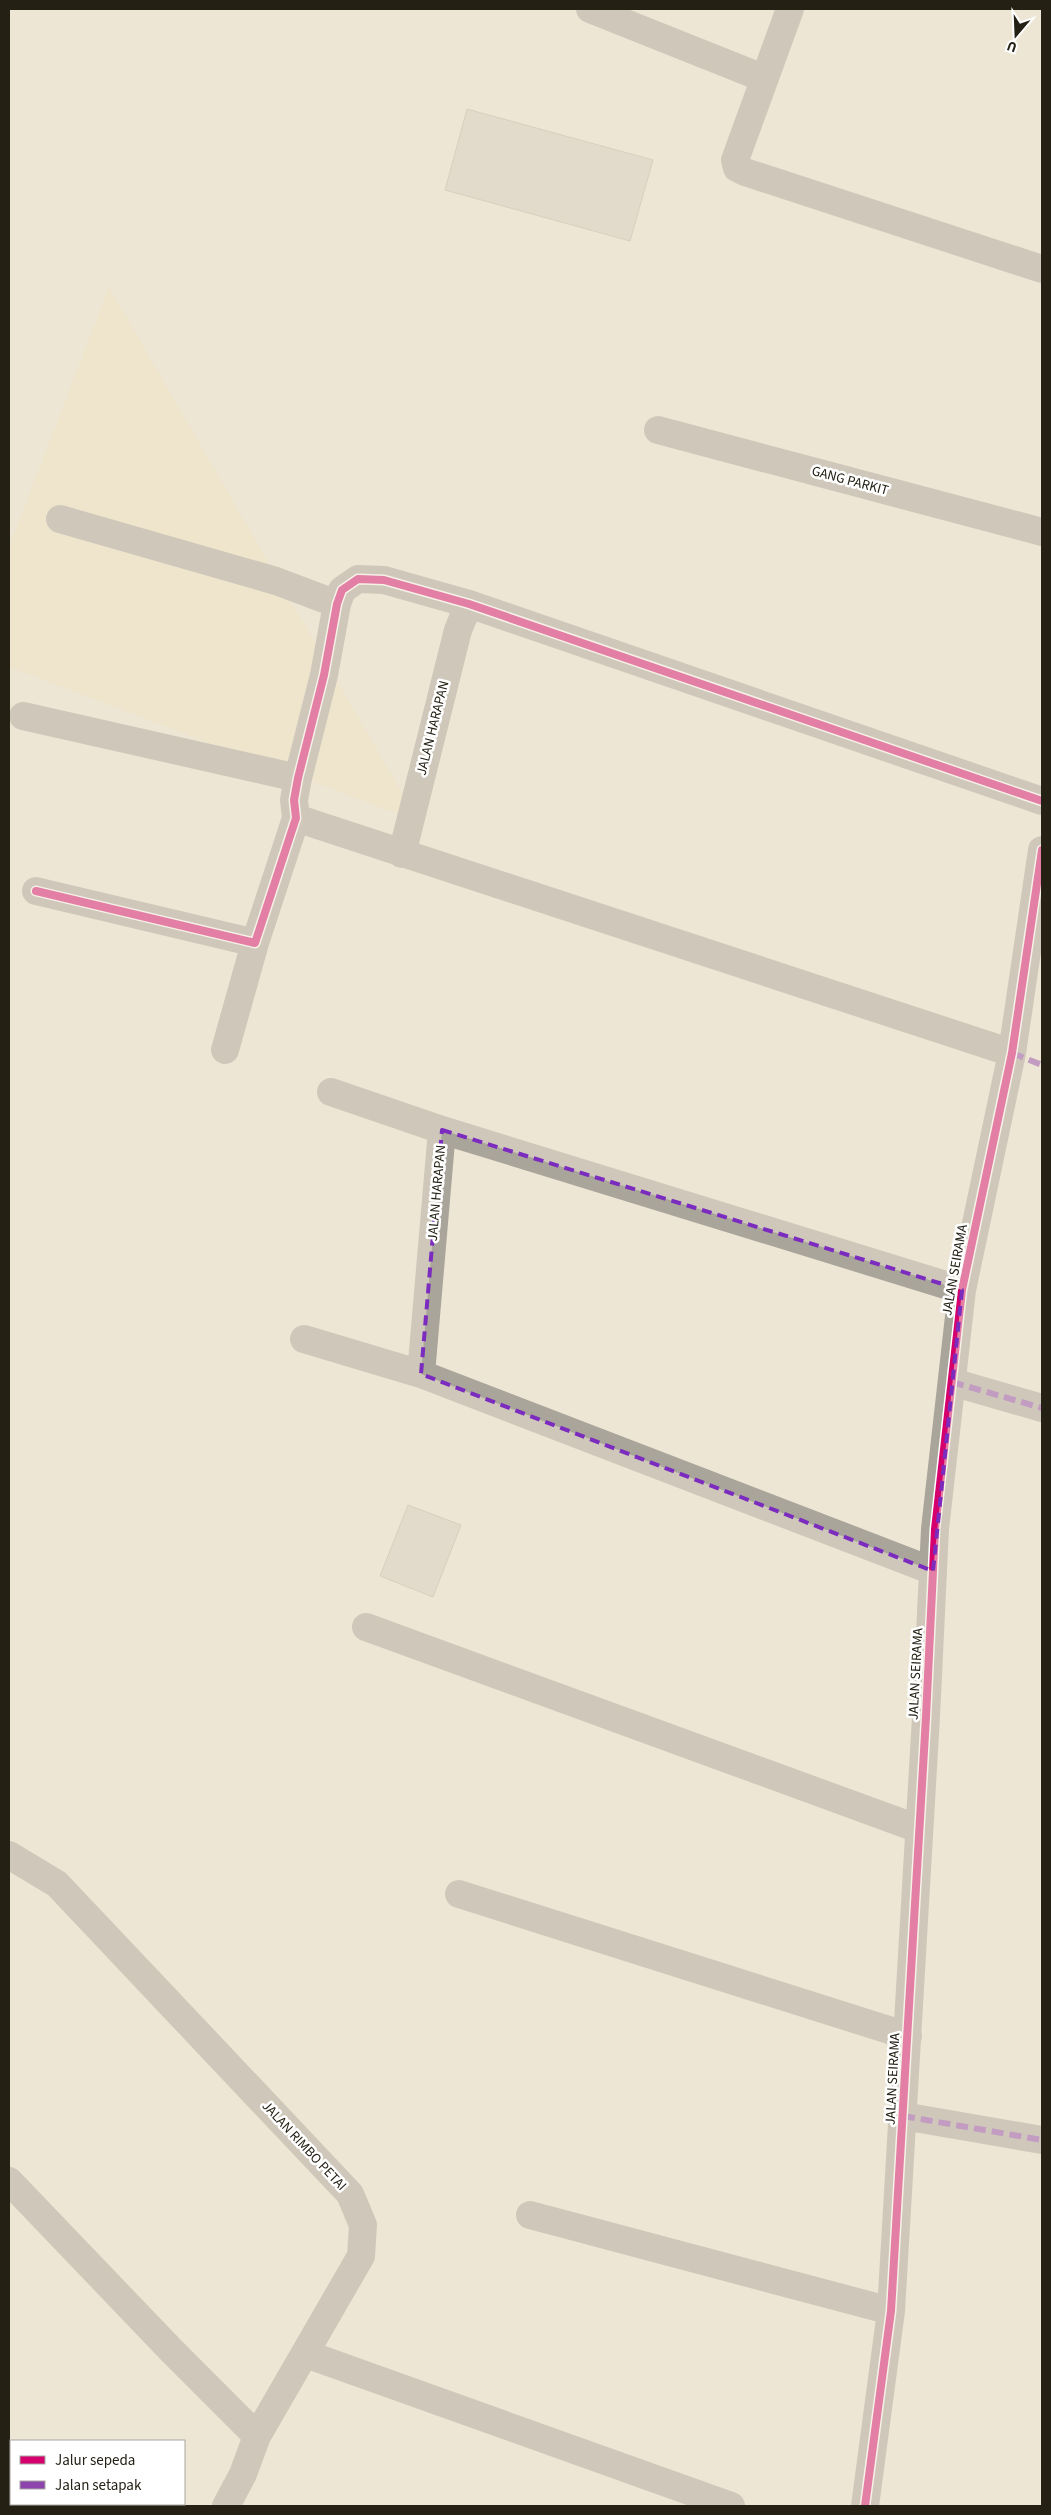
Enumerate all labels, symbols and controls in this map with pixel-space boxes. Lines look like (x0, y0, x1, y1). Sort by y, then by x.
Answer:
north arrow (991, 10, 1041, 60)
text: U (1004, 35, 1020, 57)
street label: GANG PARKIT (809, 461, 891, 501)
street label: JALAN HARAPAN (412, 679, 454, 777)
street label: JALAN HARAPAN (423, 1144, 451, 1242)
street label: JALAN SEIRAMA (937, 1222, 973, 1317)
street label: JALAN SEIRAMA (904, 1627, 928, 1721)
street label: JALAN SEIRAMA (881, 2032, 905, 2126)
street label: JALAN RIMBO PETAI (257, 2097, 351, 2195)
legend (10, 2440, 185, 2505)
text: Jalur sepeda (55, 2450, 135, 2471)
text: Jalan setapak (55, 2475, 142, 2496)

